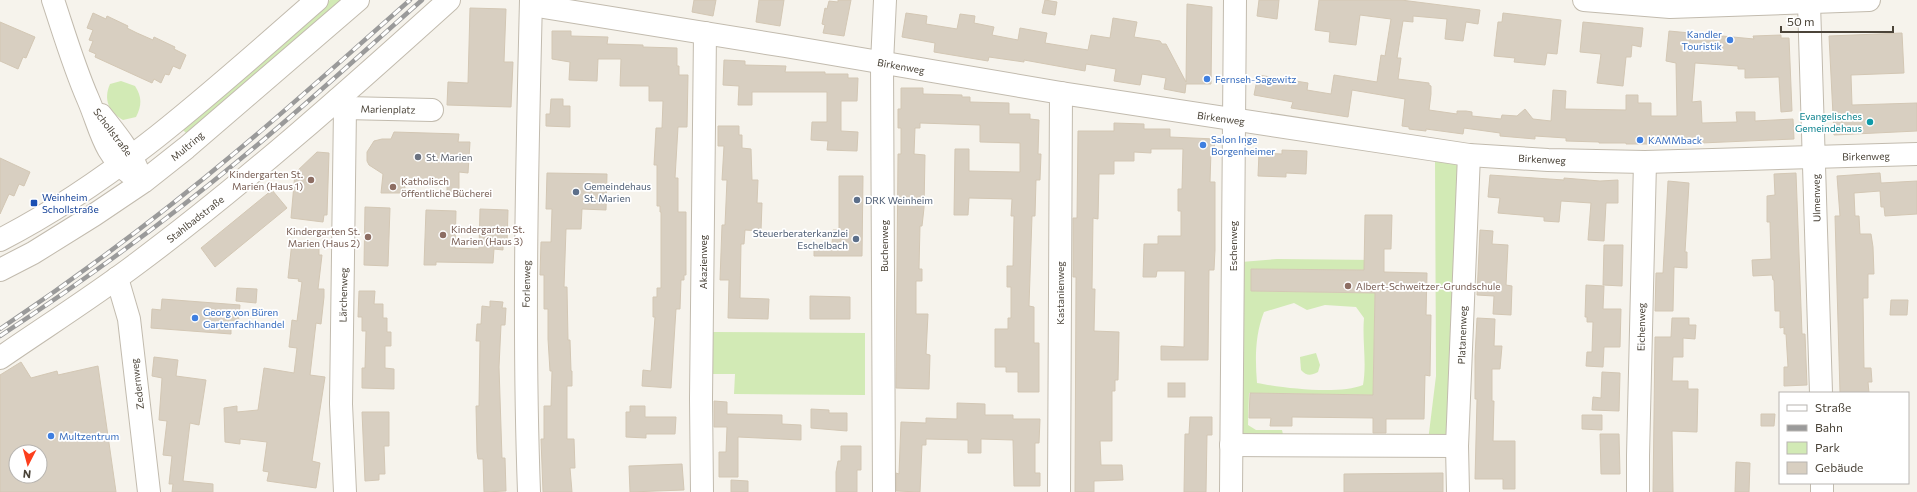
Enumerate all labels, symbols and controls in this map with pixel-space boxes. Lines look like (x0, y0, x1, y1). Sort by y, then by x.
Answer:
scale bar (1781, 8, 1893, 34)
text: 50 m (1787, 14, 1815, 28)
place label: Kandler Touristik (1682, 28, 1723, 52)
marker: Kandler Touristik (1725, 35, 1735, 45)
street label: Birkenweg (876, 56, 926, 76)
place label: Fernseh-Sagewitz (1215, 73, 1297, 85)
marker: Fernseh-Sagewitz (1202, 74, 1212, 84)
street label: Marienplatz (360, 103, 416, 115)
street label: Schollstraße (91, 106, 135, 158)
street label: Birkenweg (1197, 109, 1246, 127)
place label: Evangelisches Gemeindehaus (1795, 110, 1862, 134)
marker: Evangelisches Gemeindehaus (1865, 117, 1875, 127)
street label: Multring (168, 128, 206, 163)
place label: Salon Inge Borgenheimer (1211, 133, 1275, 157)
place label: KAMMback (1648, 134, 1703, 146)
marker: KAMMback (1635, 135, 1645, 145)
marker: Salon Inge Borgenheimer (1198, 140, 1208, 150)
street label: Birkenweg (1842, 150, 1890, 162)
place label: St. Marien (426, 151, 472, 163)
marker: St. Marien (413, 152, 423, 162)
street label: Birkenweg (1518, 152, 1567, 166)
place label: Kindergarten St. Marien (Haus 1) (229, 168, 303, 192)
street label: Ulmenweg (1810, 173, 1822, 222)
marker: Kindergarten St. Marien (Haus 1) (306, 175, 316, 185)
place label: Katholisch öffentliche Bücherei (401, 175, 492, 199)
place label: Gemeindehaus St. Marien (584, 180, 652, 204)
marker: Katholisch öffentliche Bücherei (388, 182, 398, 192)
marker: Gemeindehaus St. Marien (571, 187, 581, 197)
place label: Weinheim Schollstraße (42, 191, 99, 215)
street label: Stahlbadstraße (164, 193, 226, 245)
place label: DRK Weinheim (865, 194, 933, 206)
marker: DRK Weinheim (852, 195, 862, 205)
marker: Weinheim Schollstraße (29, 198, 39, 208)
street label: Buchenweg (878, 219, 890, 272)
street label: Eschenweg (1227, 220, 1239, 271)
place label: Kindergarten St. Marien (Haus 3) (451, 223, 525, 247)
place label: Kindergarten St. Marien (Haus 2) (286, 225, 360, 249)
place label: Steuerberaterkanzlei Eschelbach (753, 227, 848, 251)
marker: Kindergarten St. Marien (Haus 3) (438, 230, 448, 240)
marker: Kindergarten St. Marien (Haus 2) (363, 232, 373, 242)
street label: Akazienweg (697, 234, 709, 289)
marker: Steuerberaterkanzlei Eschelbach (851, 234, 861, 244)
street label: Forlenweg (520, 260, 532, 308)
street label: Kastanienweg (1054, 261, 1066, 325)
street label: Lärchenweg (337, 267, 349, 323)
place label: Albert-Schweitzer-Grundschule (1356, 280, 1501, 292)
marker: Albert-Schweitzer-Grundschule (1343, 281, 1353, 291)
street label: Eichenweg (1635, 302, 1647, 351)
street label: Platanenweg (1455, 305, 1469, 364)
place label: Georg von Büren Gartenfachhandel (203, 306, 285, 330)
marker: Georg von Büren Gartenfachhandel (190, 313, 200, 323)
street label: Zedernweg (128, 357, 146, 410)
legend (1779, 392, 1909, 484)
text: Straße (1815, 400, 1851, 414)
text: Bahn (1815, 420, 1843, 434)
place label: Multzentrum (59, 430, 119, 442)
marker: Multzentrum (46, 431, 56, 441)
text: Park (1815, 440, 1841, 454)
north arrow (8, 444, 48, 484)
text: Gebäude (1815, 460, 1863, 474)
text: N (22, 468, 32, 481)

